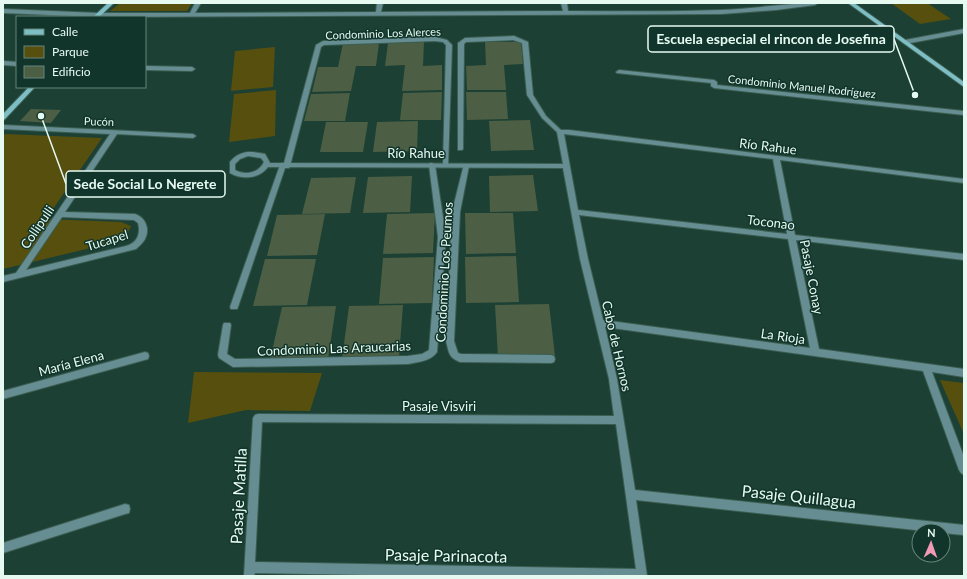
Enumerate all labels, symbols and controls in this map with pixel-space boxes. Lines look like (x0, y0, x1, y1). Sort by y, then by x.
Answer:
legend (16, 16, 146, 88)
text: Calle (52, 24, 78, 39)
street label: Condominio Los Alerces (325, 24, 441, 42)
callout: Escuela especial el rincon de Josefina (648, 26, 894, 52)
text: Escuela especial el rincon de Josefina (656, 30, 886, 47)
text: Parque (52, 44, 89, 59)
text: Edificio (52, 64, 91, 79)
street label: Condominio Manuel Rodríguez (727, 72, 877, 100)
street label: Pucón (84, 114, 114, 128)
street label: Río Rahue (738, 135, 798, 157)
street label: Río Rahue (387, 145, 445, 161)
callout: Sede Social Lo Negrete (66, 171, 225, 197)
text: Sede Social Lo Negrete (74, 175, 217, 192)
street label: Condominio Los Peumos (432, 201, 456, 343)
street label: Collipulli (17, 202, 57, 252)
street label: Toconao (746, 211, 796, 233)
street label: Tucapel (84, 226, 130, 254)
street label: Pasaje Conay (797, 238, 827, 316)
street label: Cabo de Hornos (599, 299, 635, 393)
street label: La Rioja (760, 325, 806, 347)
street label: Condominio Las Araucarias (257, 337, 412, 359)
street label: María Elena (37, 347, 105, 379)
street label: Pasaje Visviri (402, 398, 476, 414)
street label: Pasaje Matilla (226, 447, 250, 545)
street label: Pasaje Quillagua (741, 481, 857, 511)
north arrow (911, 523, 951, 563)
text: N (927, 526, 936, 539)
street label: Pasaje Parinacota (385, 544, 507, 566)

